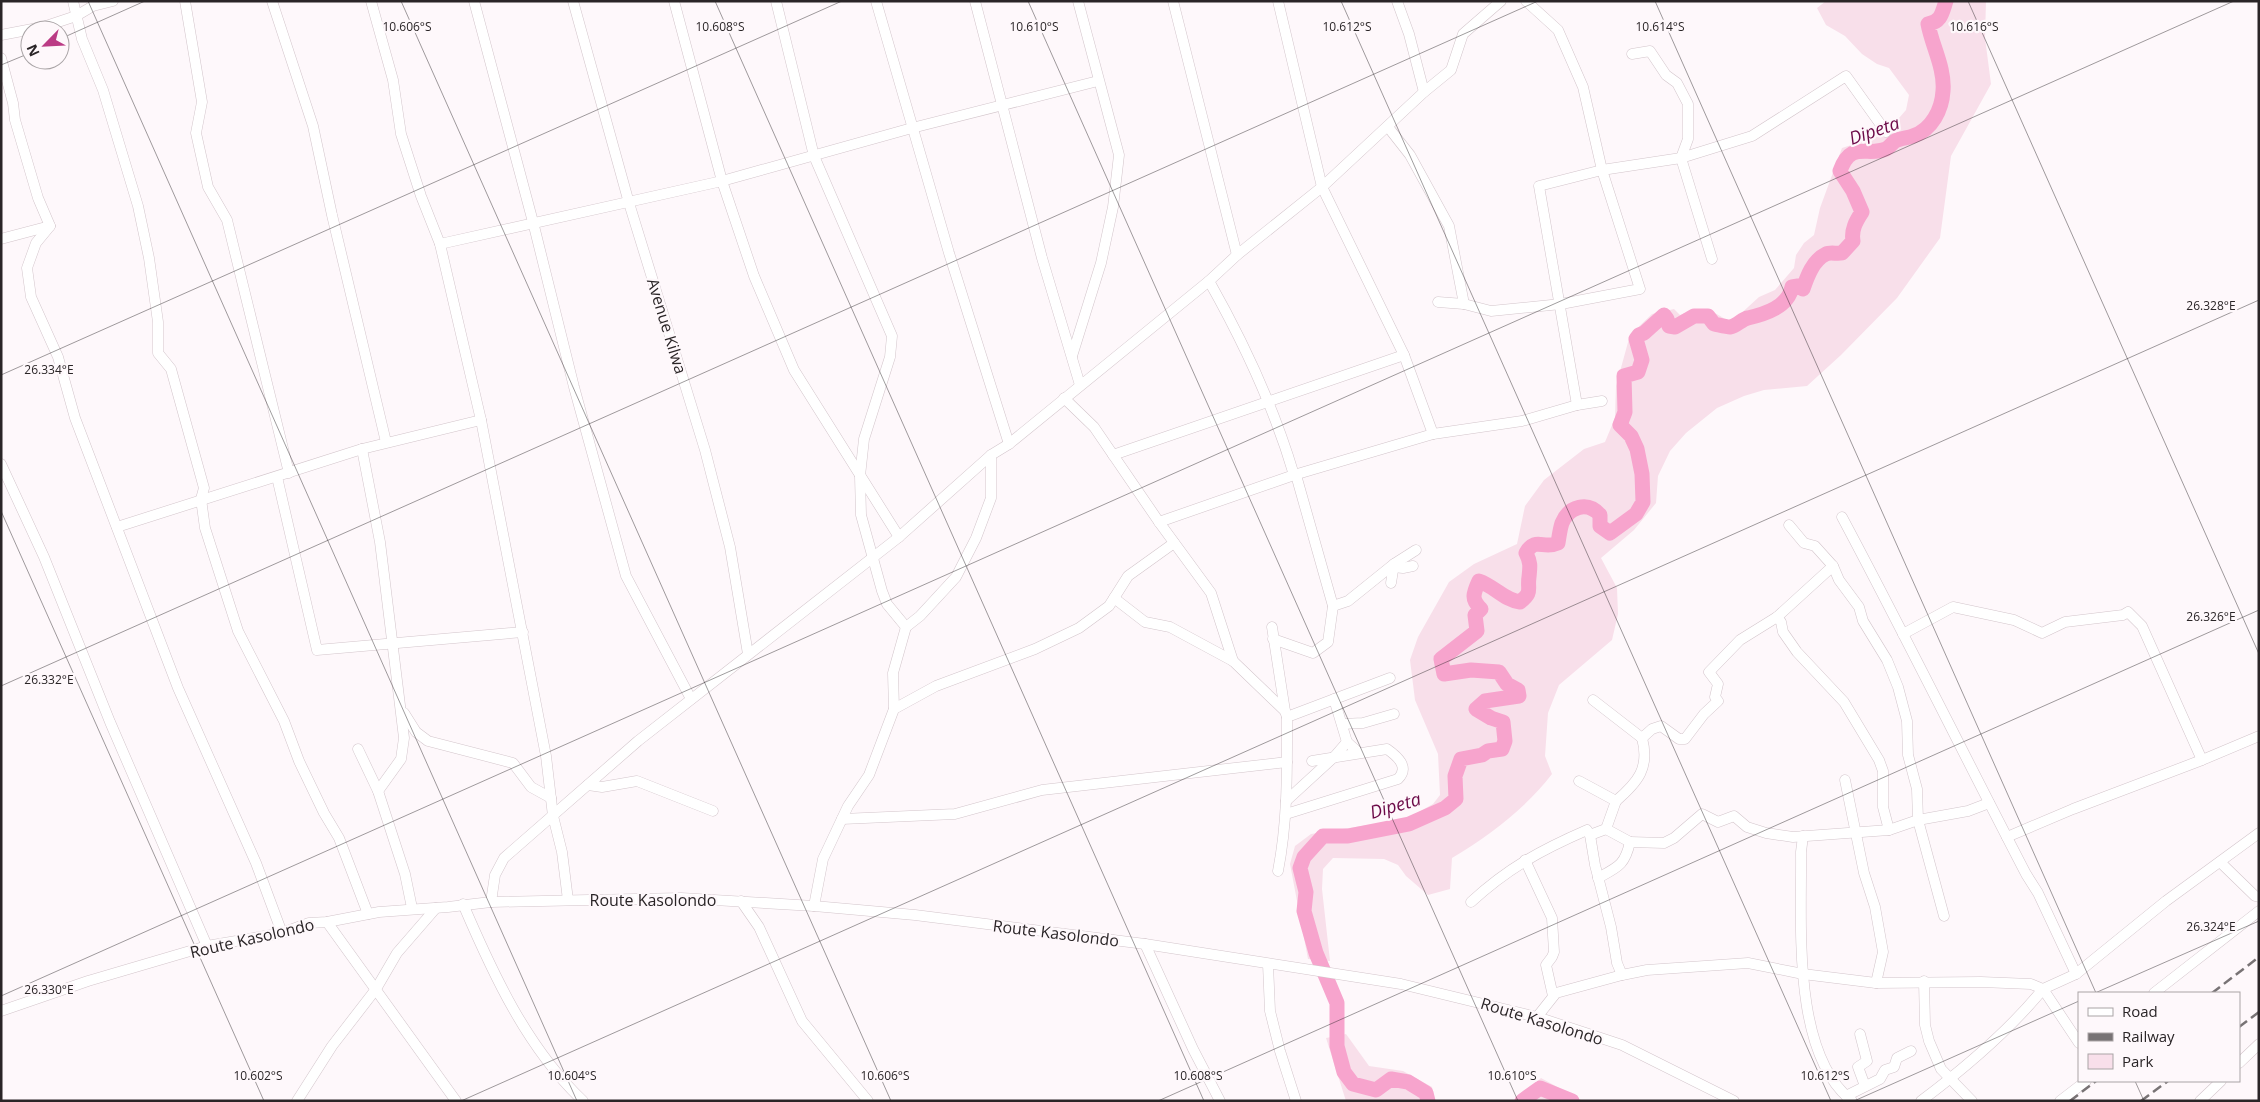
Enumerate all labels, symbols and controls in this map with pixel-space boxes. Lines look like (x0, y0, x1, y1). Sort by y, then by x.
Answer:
text: 10.606°S (382, 18, 432, 35)
text: 10.608°S (695, 18, 745, 35)
text: 10.610°S (1009, 18, 1059, 35)
text: 10.612°S (1322, 18, 1372, 35)
text: 10.614°S (1635, 18, 1685, 35)
text: 10.616°S (1949, 18, 1999, 35)
north arrow (20, 20, 70, 70)
text: N (22, 41, 44, 60)
water label: Dipeta (1845, 110, 1903, 150)
street label: Avenue Kilwa (642, 275, 692, 377)
text: 26.328°E (2186, 297, 2236, 314)
text: 26.334°E (24, 361, 74, 378)
text: 26.326°E (2186, 608, 2236, 625)
text: 26.332°E (24, 671, 74, 688)
water label: Dipeta (1367, 786, 1423, 824)
street label: Route Kasolondo (590, 889, 716, 911)
street label: Route Kasolondo (188, 913, 316, 963)
street label: Route Kasolondo (992, 914, 1120, 952)
text: 26.324°E (2186, 918, 2236, 935)
text: 26.330°E (24, 981, 74, 998)
street label: Route Kasolondo (1478, 992, 1606, 1050)
legend (2078, 992, 2240, 1082)
text: Road (2122, 1001, 2158, 1021)
text: Railway (2122, 1026, 2175, 1046)
text: Park (2122, 1051, 2153, 1071)
text: 10.602°S (233, 1067, 283, 1084)
text: 10.604°S (547, 1067, 597, 1084)
text: 10.606°S (860, 1067, 910, 1084)
text: 10.608°S (1173, 1067, 1223, 1084)
text: 10.610°S (1487, 1067, 1537, 1084)
text: 10.612°S (1800, 1067, 1850, 1084)

